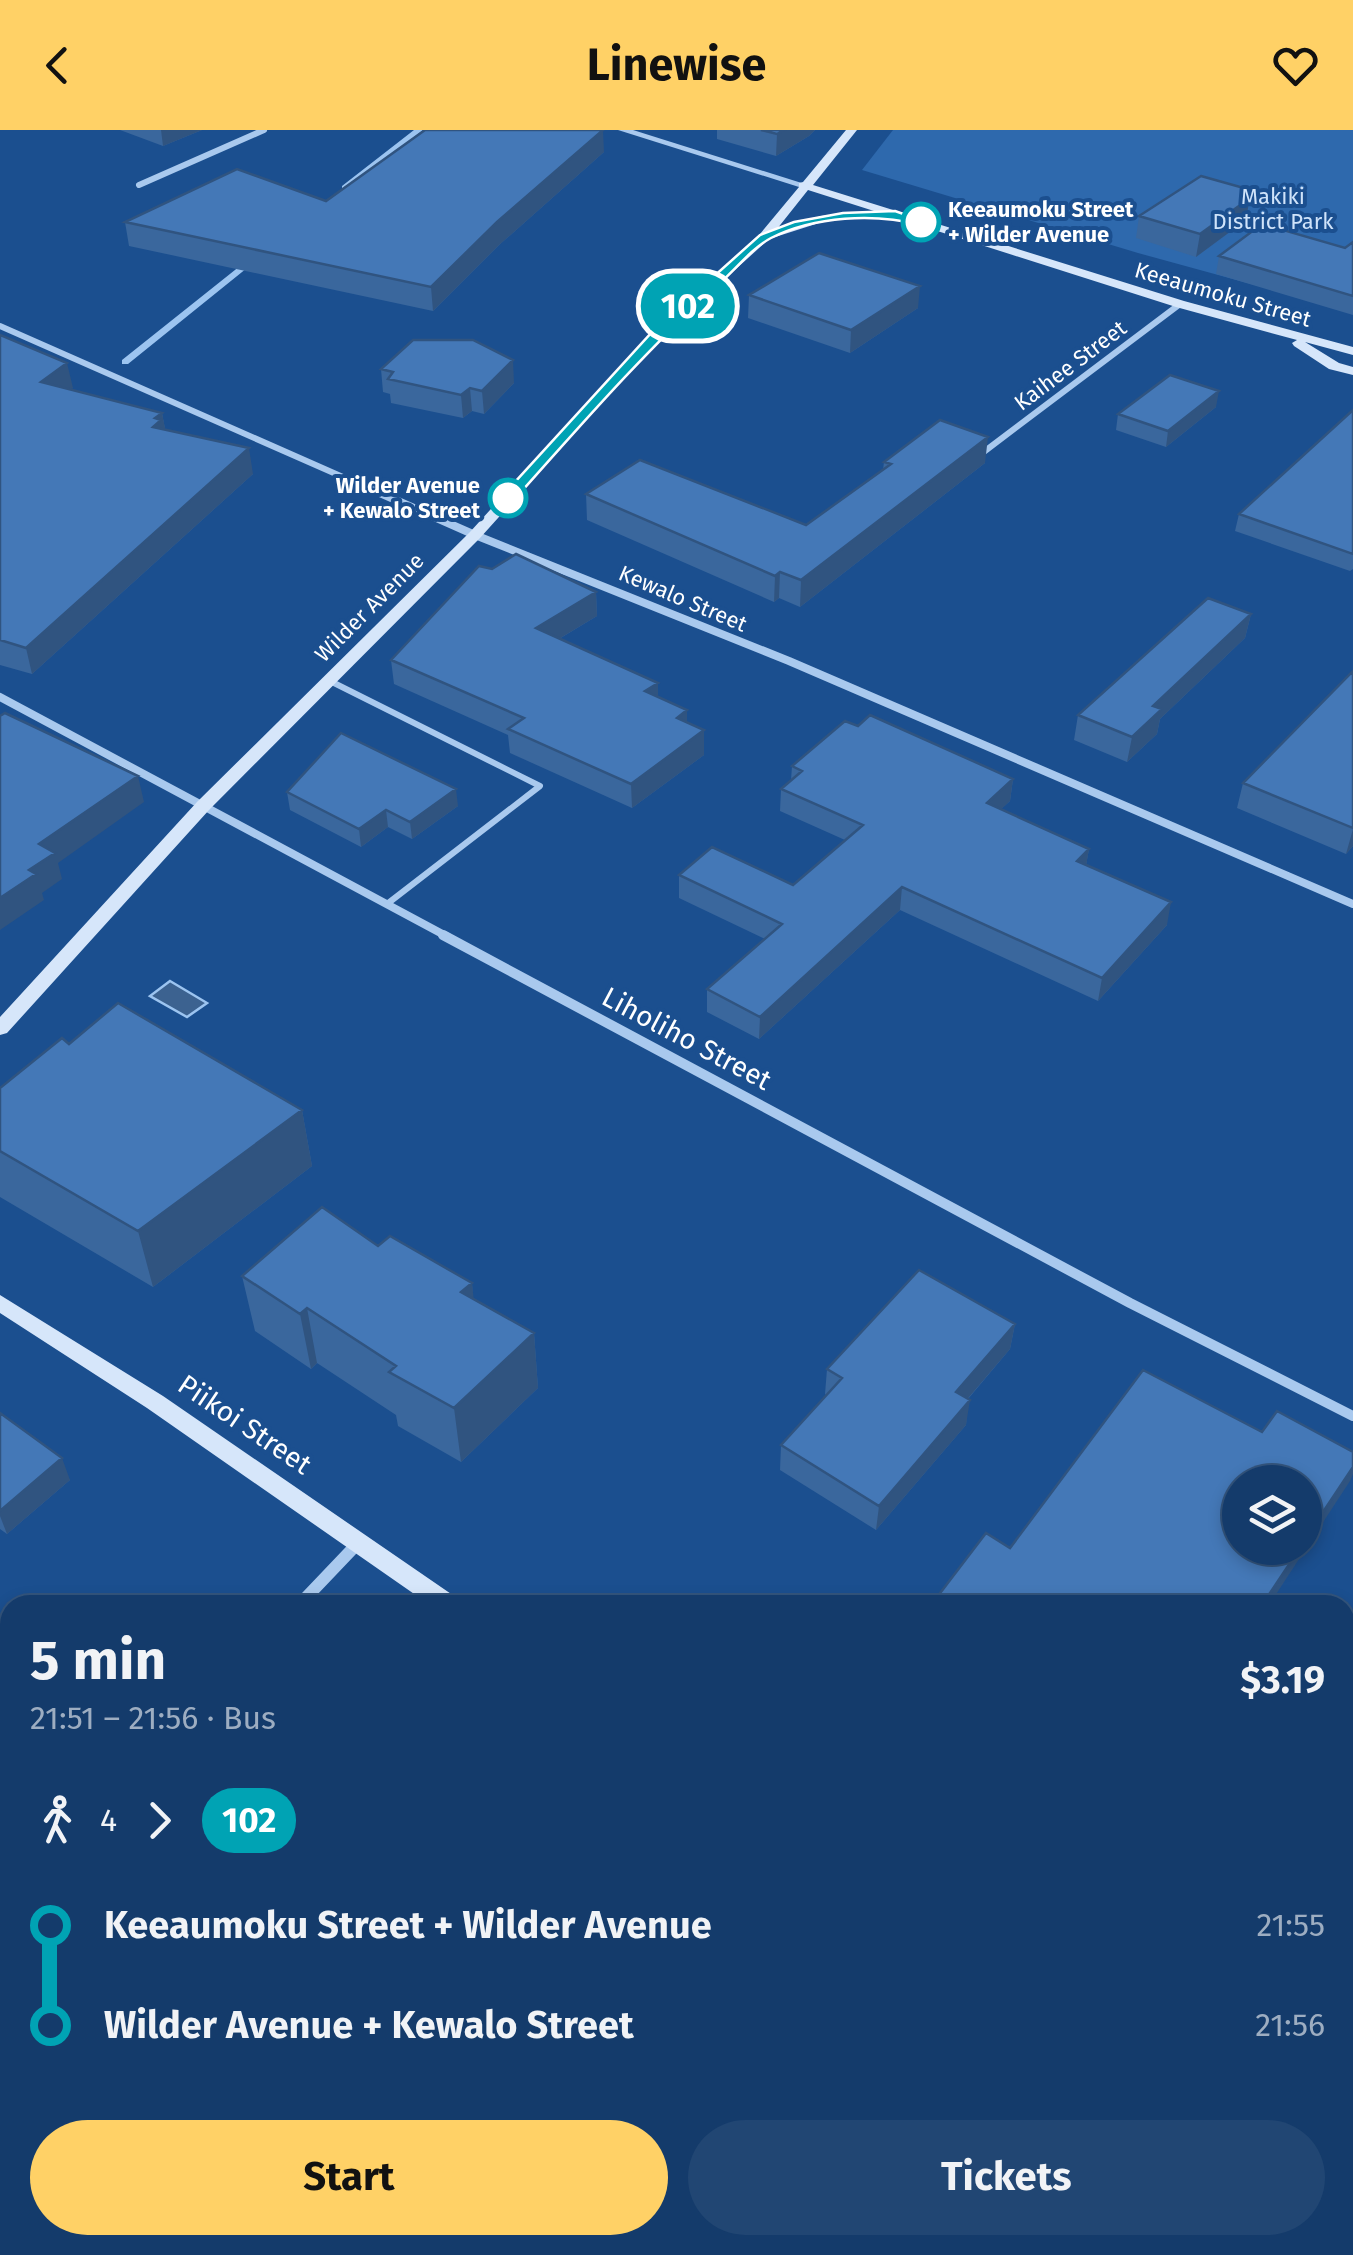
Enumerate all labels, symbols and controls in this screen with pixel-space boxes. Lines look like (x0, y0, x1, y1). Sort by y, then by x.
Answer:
icon: back (30, 38, 85, 93)
text: Linewise (587, 38, 766, 92)
icon: heart (1268, 38, 1323, 93)
park label: Makiki District Park (1213, 183, 1334, 235)
place label: Keeaumoku Street + Wilder Avenue (948, 196, 1134, 248)
marker: Keeaumoku Street + Wilder Avenue (902, 203, 940, 241)
street label: Keeaumoku Street (1132, 256, 1314, 333)
line badge: 102 (630, 274, 746, 338)
text: 102 (661, 285, 715, 327)
street label: Kaihee Street (1009, 314, 1132, 416)
place label: Wilder Avenue + Kewalo Street (323, 472, 480, 524)
marker: Wilder Avenue + Kewalo Street (489, 479, 527, 517)
street label: Wilder Avenue (309, 547, 430, 668)
street label: Kewalo Street (615, 559, 751, 638)
street label: Liholiho Street (597, 980, 778, 1097)
street label: Piikoi Street (172, 1368, 318, 1482)
map controls (1222, 1465, 1322, 1565)
button: layers (1222, 1465, 1322, 1565)
text: 5 min (30, 1628, 166, 1694)
text: $3.19 (1240, 1657, 1325, 1703)
text: 21:51 – 21:56 · Bus (30, 1699, 276, 1737)
icon: walk (30, 1793, 85, 1848)
icon: forward (132, 1793, 187, 1848)
text: 102 (222, 1799, 276, 1841)
text: 4 (100, 1801, 117, 1839)
text: Keeaumoku Street + Wilder Avenue (104, 1902, 712, 1948)
text: 21:55 (1256, 1906, 1325, 1944)
text: Wilder Avenue + Kewalo Street (104, 2002, 634, 2048)
text: 21:56 (1255, 2006, 1325, 2044)
button: Start (30, 2120, 668, 2235)
button: Tickets (688, 2120, 1325, 2235)

